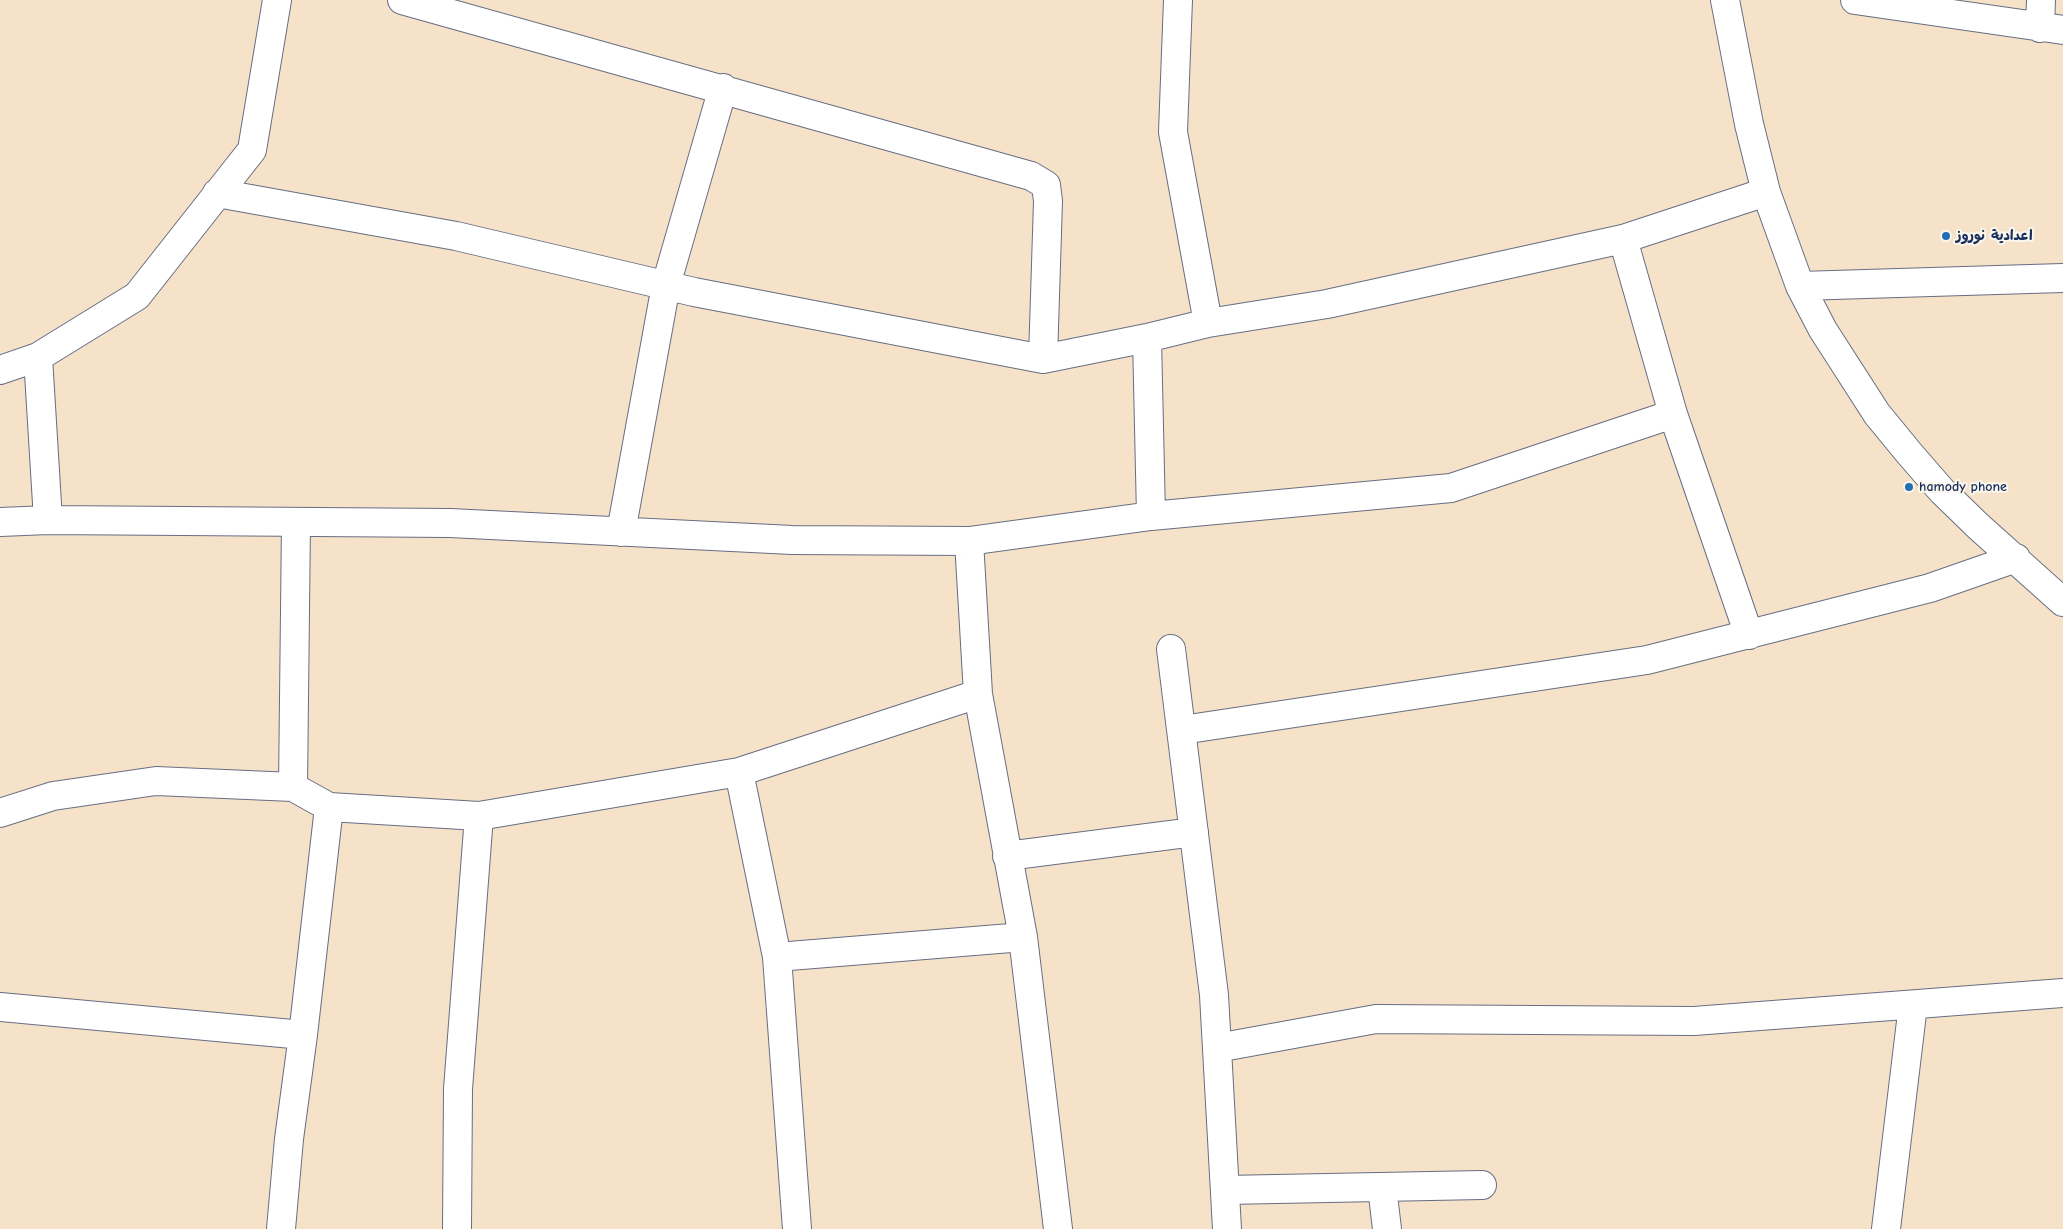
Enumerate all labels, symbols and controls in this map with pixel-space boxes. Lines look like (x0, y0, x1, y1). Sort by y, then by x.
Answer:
place label: اعدادية نوروز (1956, 228, 2032, 244)
marker: اعدادية نوروز (1940, 230, 1952, 242)
place label: hamody phone (1919, 479, 2007, 495)
marker: hamody phone (1903, 481, 1915, 493)

